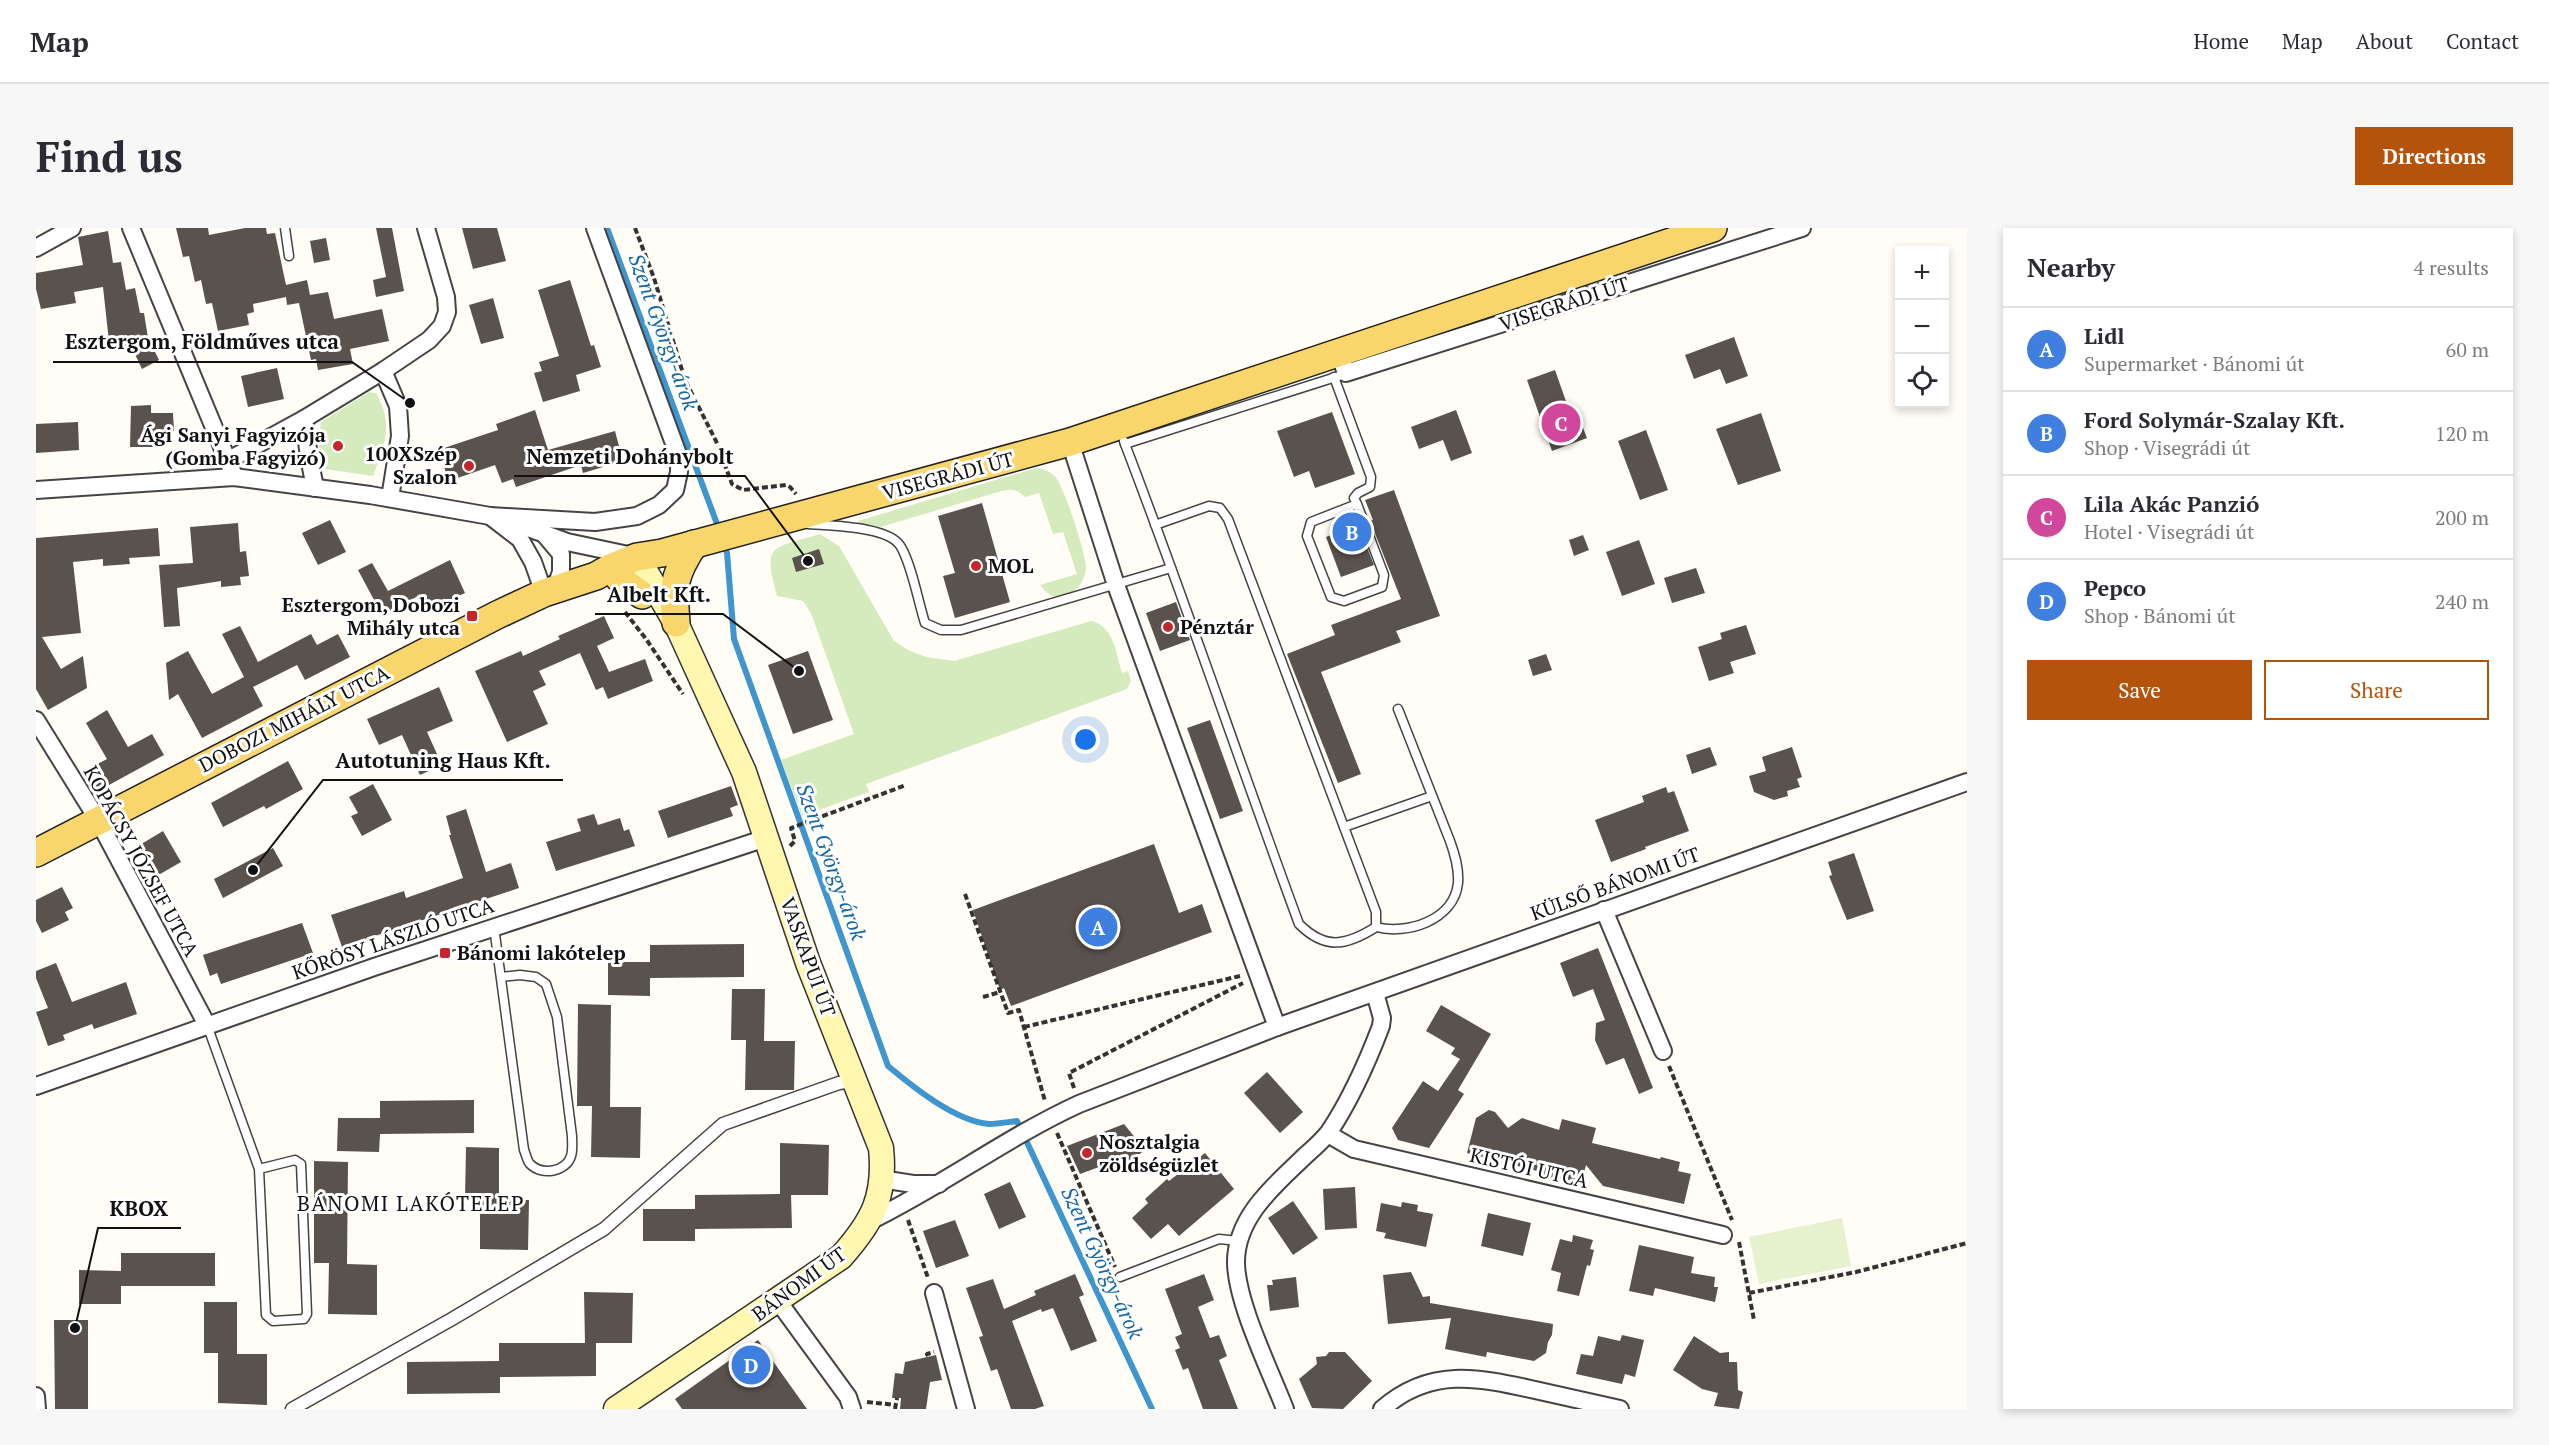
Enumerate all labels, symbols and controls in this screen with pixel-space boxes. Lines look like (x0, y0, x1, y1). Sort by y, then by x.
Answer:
text: Map (30, 23, 89, 60)
text: Home (2193, 27, 2249, 55)
text: Map (2282, 27, 2323, 55)
text: About (2356, 27, 2413, 55)
text: Contact (2446, 27, 2519, 55)
button: Directions (2355, 127, 2513, 185)
text: Find us (36, 128, 183, 184)
map controls (1895, 246, 1949, 408)
button: + (1895, 246, 1949, 300)
water label: Szent György-árok (623, 249, 706, 415)
text: Nearby (2027, 250, 2115, 284)
text: 4 results (2414, 254, 2489, 281)
street label: VISEGRÁDI ÚT (1495, 270, 1632, 337)
button: − (1895, 300, 1949, 354)
text: Lidl (2084, 321, 2125, 350)
callout: Esztergom, Földműves utca (53, 323, 352, 362)
text: Esztergom, Földműves utca (65, 327, 339, 355)
text: A (2039, 336, 2054, 363)
text: 60 m (2446, 336, 2489, 363)
text: Supermarket · Bánomi út (2084, 350, 2305, 377)
button: locate (1895, 354, 1949, 408)
pin: C (1542, 400, 1580, 446)
text: Ford Solymár-Szalay Kft. (2084, 405, 2345, 434)
text: B (2040, 420, 2053, 447)
text: 120 m (2435, 420, 2489, 447)
place label: Ági Sanyi Fagyizója (Gomba Fagyizó) (140, 421, 326, 471)
text: Shop · Visegrádi út (2084, 434, 2250, 461)
callout: Nemzeti Dohánybolt (514, 437, 745, 476)
marker: Ági Sanyi Fagyizója (Gomba Fagyizó) (331, 439, 345, 453)
place label: 100XSzép Szalon (364, 440, 457, 490)
text: Nemzeti Dohánybolt (526, 442, 734, 470)
street label: VISEGRÁDI ÚT (879, 445, 1017, 506)
marker: 100XSzép Szalon (462, 459, 476, 473)
text: Lila Akác Panzió (2084, 489, 2259, 518)
text: C (2040, 504, 2053, 531)
text: 200 m (2435, 504, 2489, 531)
pin: B (1332, 510, 1372, 554)
text: Hotel · Visegrádi út (2084, 518, 2254, 545)
place label: MOL (988, 552, 1034, 579)
marker: MOL (969, 559, 983, 573)
text: Pepco (2084, 573, 2146, 602)
callout: Albelt Kft. (595, 575, 723, 614)
text: Albelt Kft. (607, 580, 711, 608)
text: D (2039, 588, 2054, 615)
text: 240 m (2435, 588, 2489, 615)
place label: Esztergom, Dobozi Mihály utca (282, 591, 460, 641)
text: Shop · Bánomi út (2084, 602, 2236, 629)
marker: Esztergom, Dobozi Mihály utca (465, 609, 479, 623)
place label: Pénztár (1180, 613, 1254, 640)
marker: Pénztár (1161, 620, 1175, 634)
street label: DOBOZI MIHÁLY UTCA (194, 659, 394, 778)
button: Save (2027, 660, 2252, 720)
button: Share (2264, 660, 2489, 720)
your location (1071, 725, 1100, 754)
callout: Autotuning Haus Kft. (323, 741, 563, 780)
text: Autotuning Haus Kft. (335, 746, 551, 774)
street label: KOPÁCSY JÓZSEF UTCA (78, 761, 205, 961)
water label: Szent György-árok (791, 779, 874, 945)
street label: KÜLSŐ BÁNOMI ÚT (1526, 840, 1703, 927)
street label: KŐRÖSY LÁSZLÓ UTCA (288, 891, 498, 986)
street label: VASKAPUI ÚT (774, 893, 843, 1020)
pin: A (1078, 904, 1118, 950)
place label: Bánomi lakótelep (457, 939, 626, 966)
marker: Bánomi lakótelep (438, 946, 452, 960)
place label: Nosztalgia zöldségüzlet (1099, 1128, 1219, 1178)
street label: KISTÓI UTCA (1467, 1141, 1591, 1194)
marker: Nosztalgia zöldségüzlet (1080, 1146, 1094, 1160)
water label: Szent György-árok (1055, 1182, 1151, 1344)
callout: KBOX (98, 1189, 181, 1228)
district label: BÁNOMI LAKÓTELEP (297, 1189, 525, 1217)
text: KBOX (110, 1194, 169, 1222)
street label: BÁNOMI ÚT (746, 1240, 851, 1327)
pin: D (732, 1342, 770, 1388)

